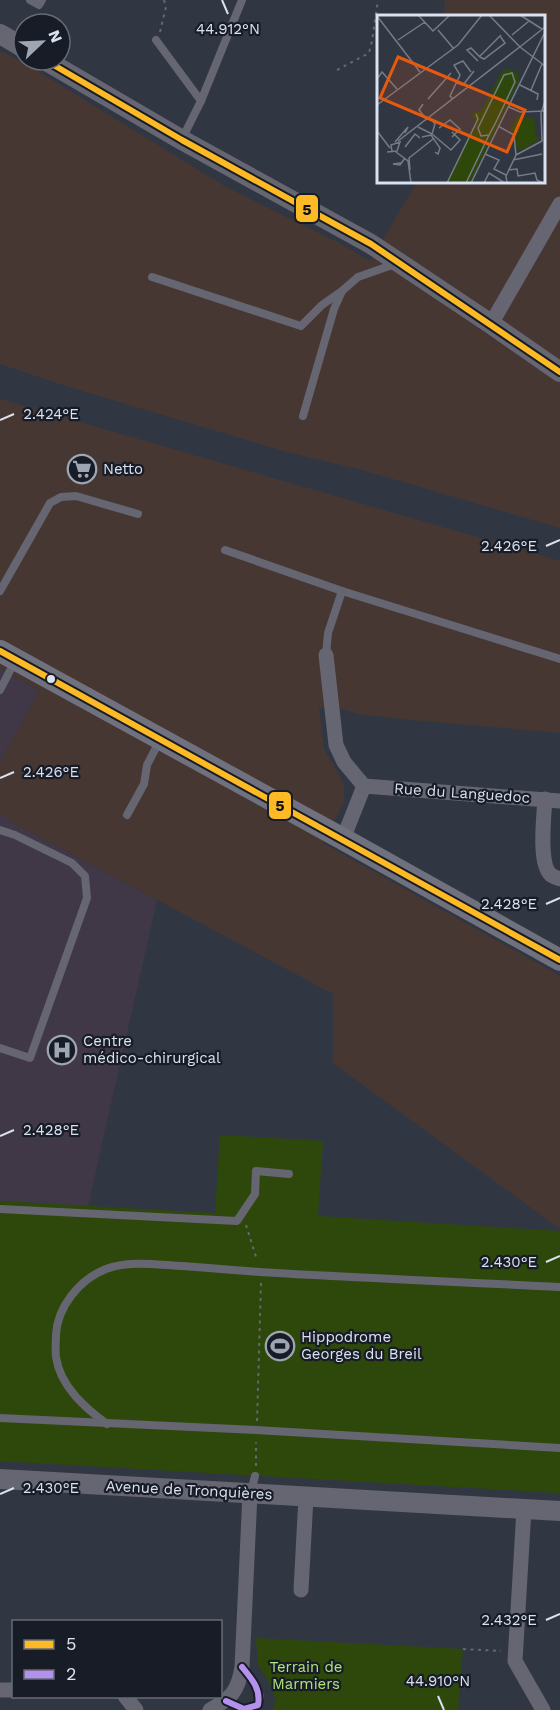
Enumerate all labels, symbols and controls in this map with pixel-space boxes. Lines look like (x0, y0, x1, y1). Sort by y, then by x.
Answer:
north arrow (12, 12, 72, 72)
inset map (377, 15, 545, 183)
text: 44.912°N (196, 20, 260, 38)
text: N (44, 27, 66, 46)
line badge: 5 (295, 194, 319, 223)
text: 5 (302, 200, 312, 219)
text: 2.424°E (23, 405, 79, 423)
supermarket icon: Netto (66, 453, 98, 485)
place label: Netto (103, 460, 143, 478)
text: 2.426°E (481, 537, 537, 555)
unlabelled marker (45, 673, 57, 685)
text: 2.426°E (23, 763, 79, 781)
street label: Rue du Languedoc (394, 779, 530, 807)
line badge: 5 (268, 791, 292, 820)
text: 5 (275, 796, 285, 815)
text: 2.428°E (481, 895, 537, 913)
place label: Centre médico-chirurgical (83, 1032, 221, 1067)
hospital icon: Centre médico-chirurgical (46, 1034, 78, 1066)
text: 2.428°E (23, 1121, 79, 1139)
text: 2.430°E (481, 1253, 537, 1271)
place label: Hippodrome Georges du Breil (301, 1328, 422, 1363)
sports icon: Hippodrome Georges du Breil (264, 1330, 296, 1362)
street label: Avenue de Tronquières (105, 1477, 273, 1503)
text: 2.430°E (23, 1479, 79, 1497)
text: 2.432°E (481, 1611, 537, 1629)
legend (12, 1620, 222, 1698)
text: 5 (66, 1633, 76, 1654)
park label: Terrain de Marmiers (269, 1658, 343, 1693)
text: 2 (66, 1663, 77, 1684)
text: 44.910°N (406, 1672, 470, 1690)

